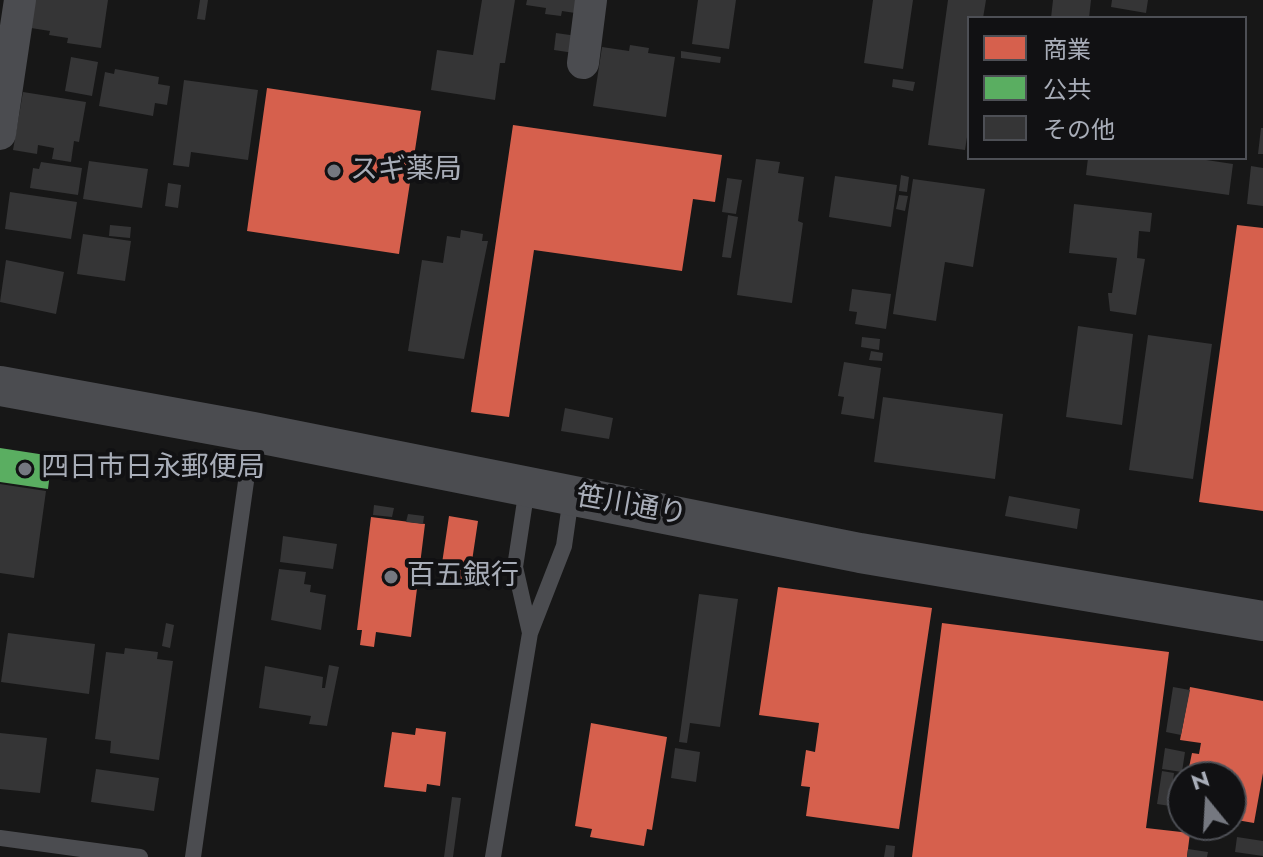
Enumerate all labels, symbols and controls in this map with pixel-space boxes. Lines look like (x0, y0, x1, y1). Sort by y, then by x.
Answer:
legend (967, 16, 1247, 160)
text: 商業 (1043, 32, 1091, 67)
text: 公共 (1043, 72, 1091, 107)
text: その他 (1043, 112, 1115, 147)
place label: スギ薬局 (350, 154, 462, 188)
marker: スギ薬局 (325, 162, 343, 180)
place label: 四日市日永郵便局 (41, 452, 265, 486)
marker: 四日市日永郵便局 (16, 460, 34, 478)
street label: 笹川通り (573, 481, 689, 533)
place label: 百五銀行 (407, 560, 519, 594)
marker: 百五銀行 (382, 568, 400, 586)
north arrow (1167, 761, 1247, 841)
text: N (1187, 762, 1213, 798)

